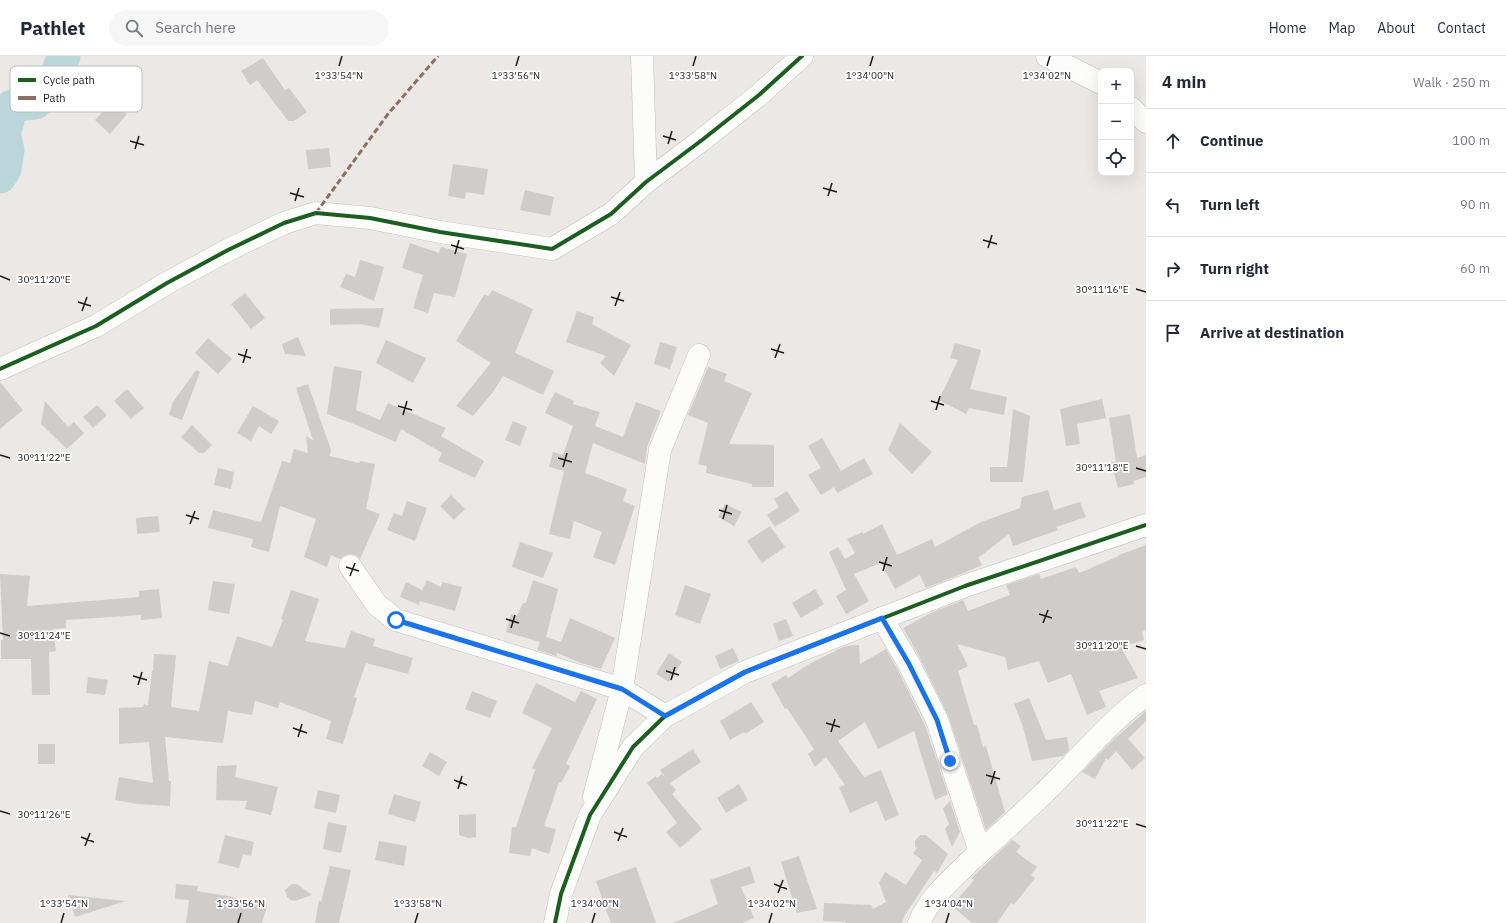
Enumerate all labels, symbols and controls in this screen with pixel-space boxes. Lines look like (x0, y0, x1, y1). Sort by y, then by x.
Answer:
search box (109, 10, 389, 46)
text: Pathlet (20, 16, 85, 40)
icon: search (123, 17, 145, 39)
text: Search here (155, 18, 236, 37)
text: Home (1269, 19, 1306, 37)
text: Map (1328, 19, 1355, 37)
text: About (1377, 19, 1415, 37)
text: Contact (1437, 19, 1486, 37)
legend (10, 66, 142, 112)
map controls (1098, 68, 1134, 176)
button: + (1098, 68, 1134, 104)
text: 1°33'54"N (315, 69, 363, 82)
text: 1°33'56"N (492, 69, 540, 82)
text: 1°33'58"N (669, 69, 717, 82)
text: 1°34'00"N (846, 69, 894, 82)
text: 1°34'02"N (1023, 69, 1071, 82)
text: 4 min (1162, 71, 1206, 93)
text: Cycle path (43, 73, 95, 87)
text: Walk · 250 m (1413, 74, 1490, 91)
text: Path (43, 91, 66, 105)
button: − (1098, 104, 1134, 140)
icon: ahead (1162, 130, 1184, 152)
text: Continue (1200, 131, 1264, 150)
text: 100 m (1452, 132, 1490, 149)
button: locate (1098, 140, 1134, 176)
icon: left (1162, 194, 1184, 216)
text: Turn left (1200, 195, 1260, 214)
text: 90 m (1460, 196, 1490, 213)
icon: right (1162, 258, 1184, 280)
text: Turn right (1200, 259, 1269, 278)
text: 60 m (1460, 260, 1490, 277)
text: 30°11'20"E (17, 273, 71, 286)
text: 30°11'16"E (1075, 283, 1129, 296)
icon: arrive (1162, 322, 1184, 344)
text: Arrive at destination (1200, 323, 1344, 342)
text: 30°11'22"E (17, 451, 71, 464)
text: 30°11'18"E (1075, 461, 1129, 474)
route start (387, 611, 405, 629)
text: 30°11'24"E (17, 629, 71, 642)
text: 30°11'20"E (1075, 639, 1129, 652)
route end (941, 752, 959, 770)
text: 30°11'26"E (17, 808, 71, 821)
text: 30°11'22"E (1075, 817, 1129, 830)
text: 1°33'54"N (40, 897, 88, 910)
text: 1°33'56"N (217, 897, 265, 910)
text: 1°33'58"N (394, 897, 442, 910)
text: 1°34'00"N (571, 897, 619, 910)
text: 1°34'02"N (748, 897, 796, 910)
text: 1°34'04"N (925, 897, 973, 910)

